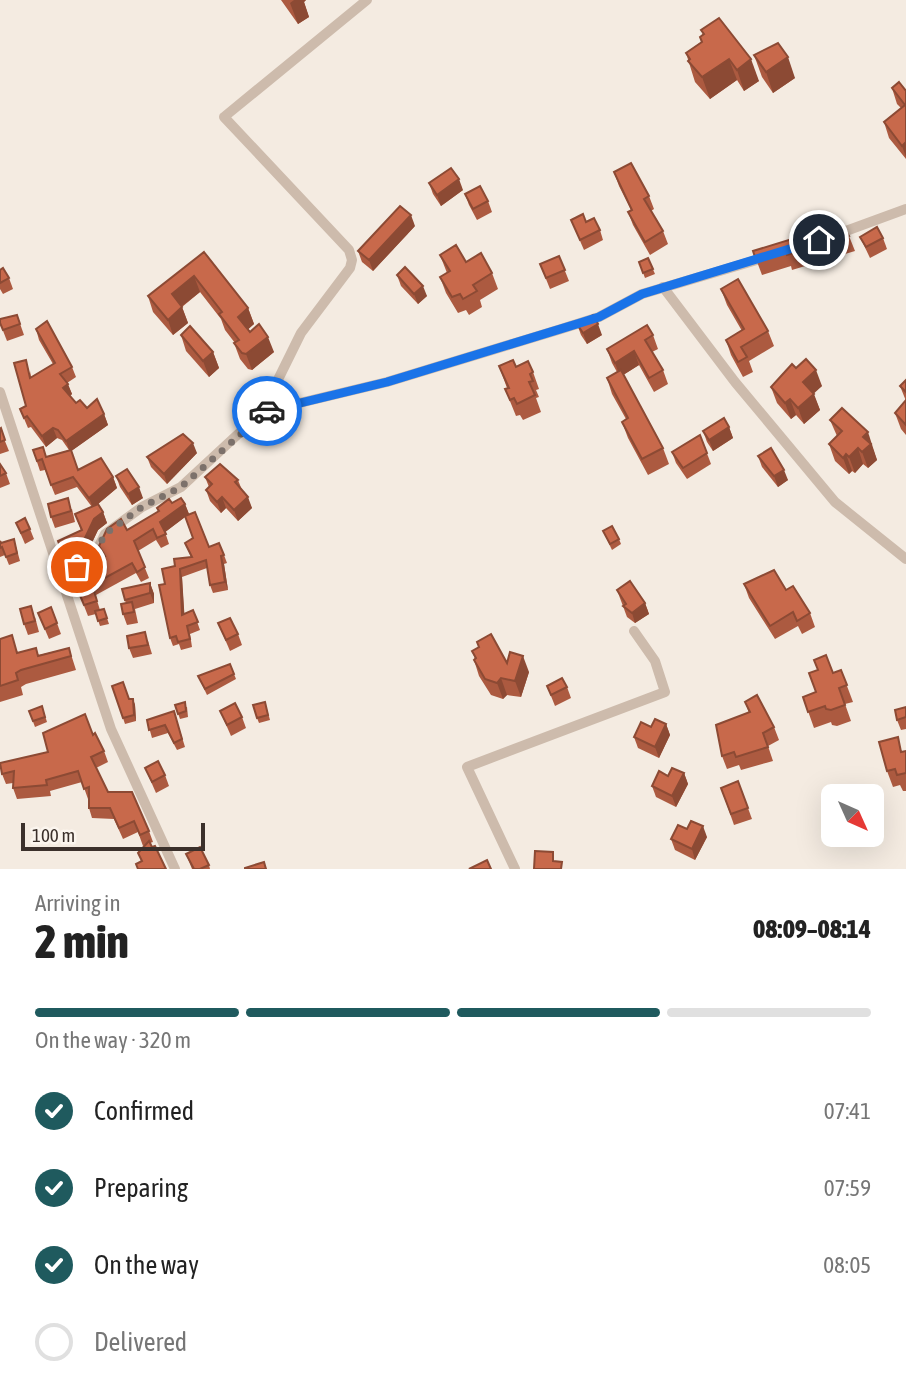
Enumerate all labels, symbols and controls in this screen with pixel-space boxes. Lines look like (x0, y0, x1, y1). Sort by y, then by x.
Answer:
pin (789, 210, 849, 270)
icon: home (800, 221, 838, 259)
courier (232, 376, 302, 446)
icon: car (248, 392, 286, 430)
pin (47, 537, 107, 597)
icon: bag (58, 548, 96, 586)
north arrow (821, 784, 884, 847)
map controls (821, 784, 884, 847)
scale bar (21, 820, 205, 852)
text: 100 m (32, 824, 75, 846)
text: Arriving in (35, 890, 121, 916)
text: 08:09–08:14 (753, 914, 871, 944)
text: 2 min (35, 915, 129, 968)
text: On the way · 320 m (35, 1027, 191, 1053)
icon: check (35, 1092, 73, 1130)
text: Confirmed (94, 1096, 194, 1126)
text: 07:41 (824, 1098, 871, 1124)
icon: check (35, 1169, 73, 1207)
text: Preparing (94, 1173, 188, 1203)
text: 07:59 (824, 1175, 871, 1201)
icon: check (35, 1246, 73, 1284)
text: On the way (94, 1250, 199, 1280)
text: 08:05 (823, 1252, 871, 1278)
text: Delivered (94, 1327, 187, 1357)

